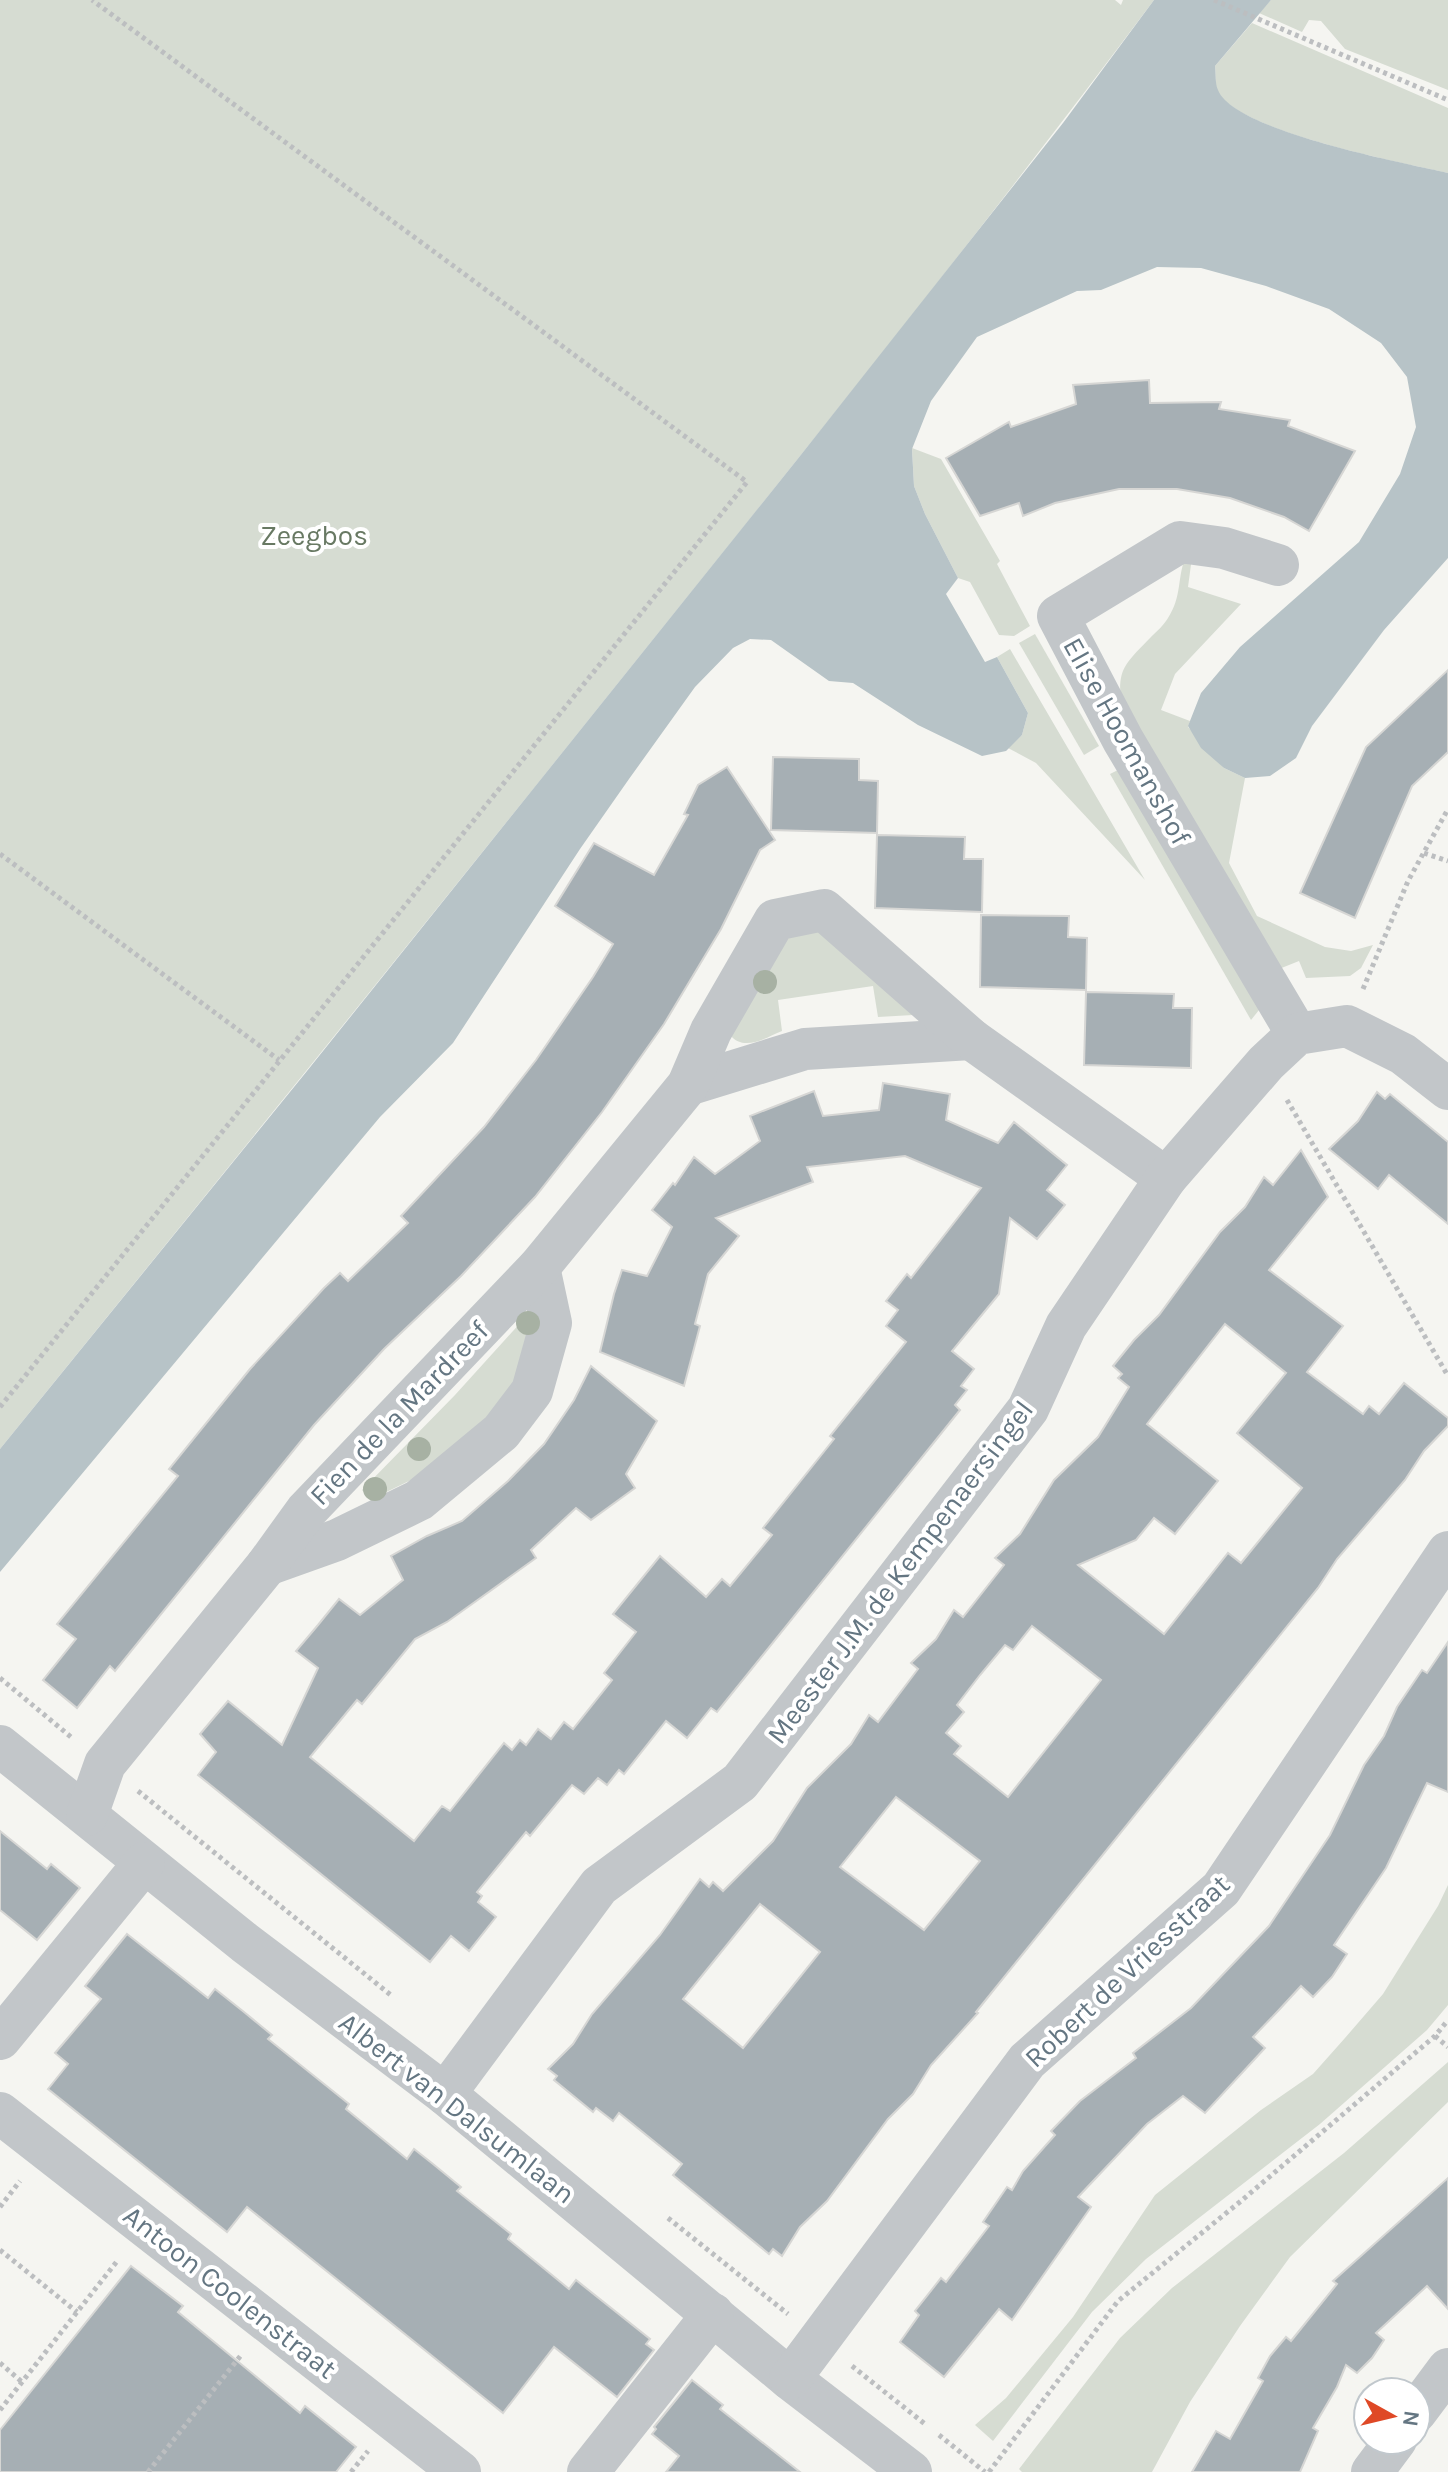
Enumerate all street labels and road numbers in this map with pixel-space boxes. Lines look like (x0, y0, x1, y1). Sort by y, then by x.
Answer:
street label: Elise Hoomanshof (1056, 632, 1198, 851)
street label: Fien de la Mardreef (303, 1314, 495, 1512)
street label: Meester J.M. de Kempenaersingel (760, 1394, 1040, 1750)
street label: Robert de Vriesstraat (1018, 1868, 1236, 2074)
street label: Albert van Dalsumlaan (332, 2006, 582, 2210)
street label: Antoon Coolenstraat (117, 2199, 343, 2385)

